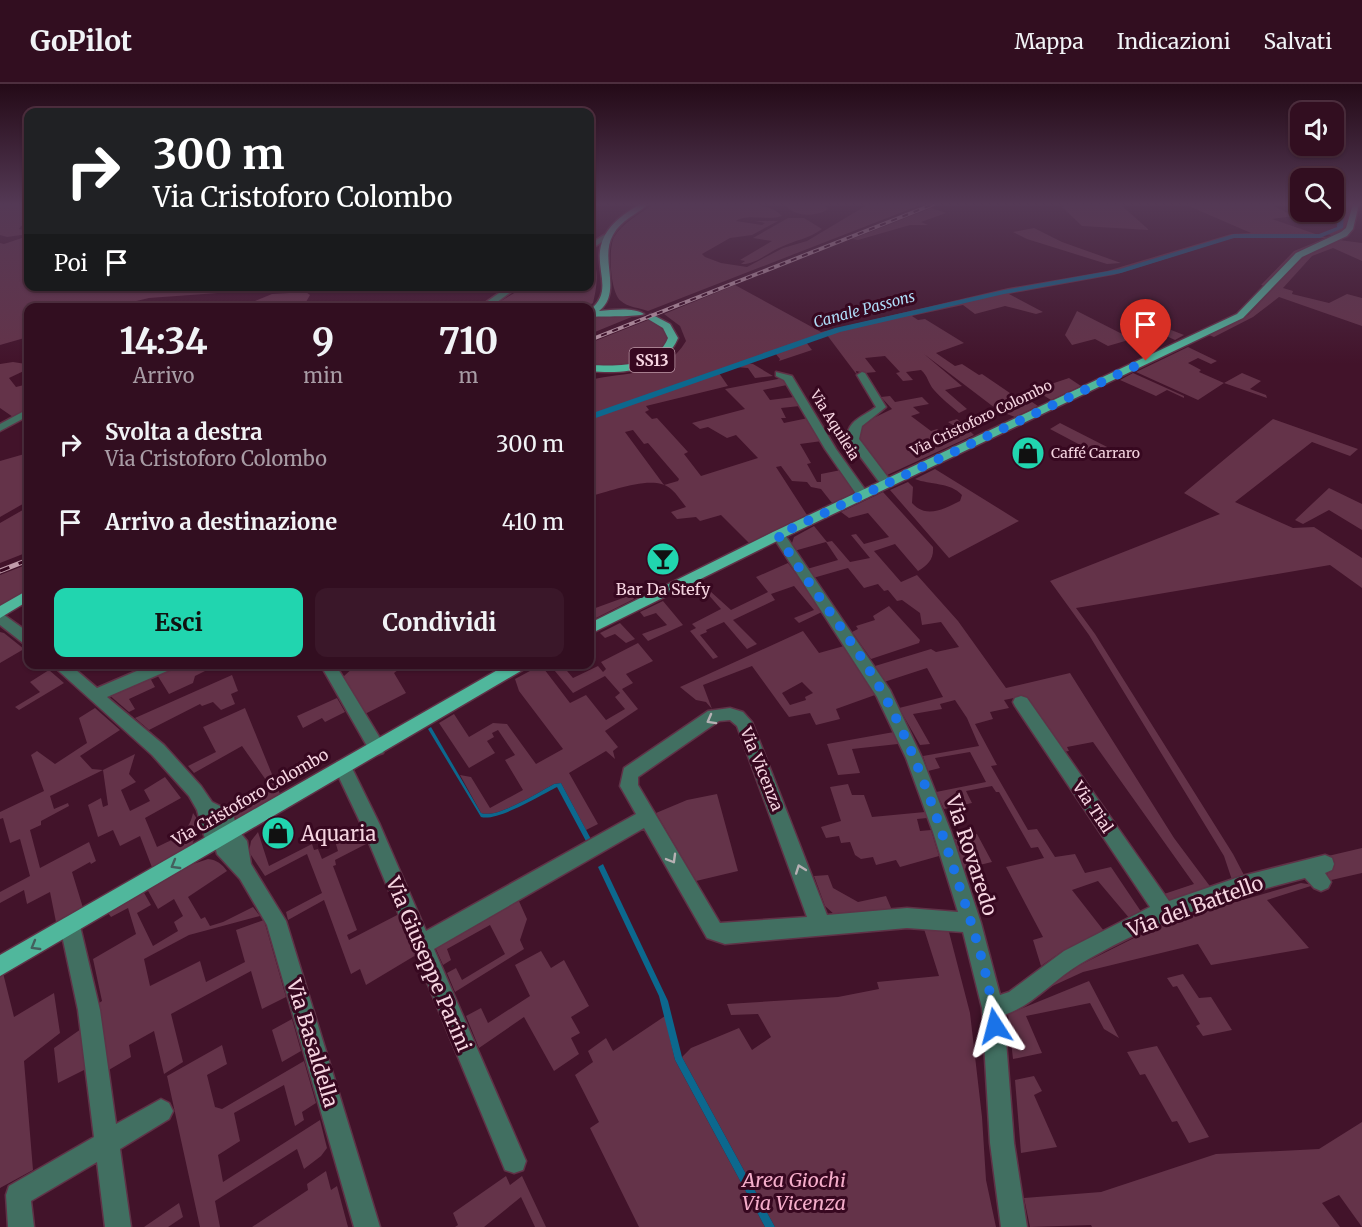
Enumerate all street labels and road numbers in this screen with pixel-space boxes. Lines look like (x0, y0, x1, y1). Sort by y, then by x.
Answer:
road number: SS13 (630, 348, 674, 372)
street label: Via Cristoforo Colombo (906, 376, 1055, 461)
street label: Via Aquileia (806, 386, 864, 464)
street label: Via Vicenza (736, 723, 788, 814)
street label: Via Cristoforo Colombo (167, 744, 332, 851)
street label: Via Tial (1068, 776, 1118, 837)
street label: Via Rovaredo (940, 791, 1003, 919)
street label: Via del Battello (1123, 870, 1267, 943)
street label: Via Giuseppe Parini (381, 872, 477, 1055)
street label: Via Basaldella (281, 975, 344, 1110)

